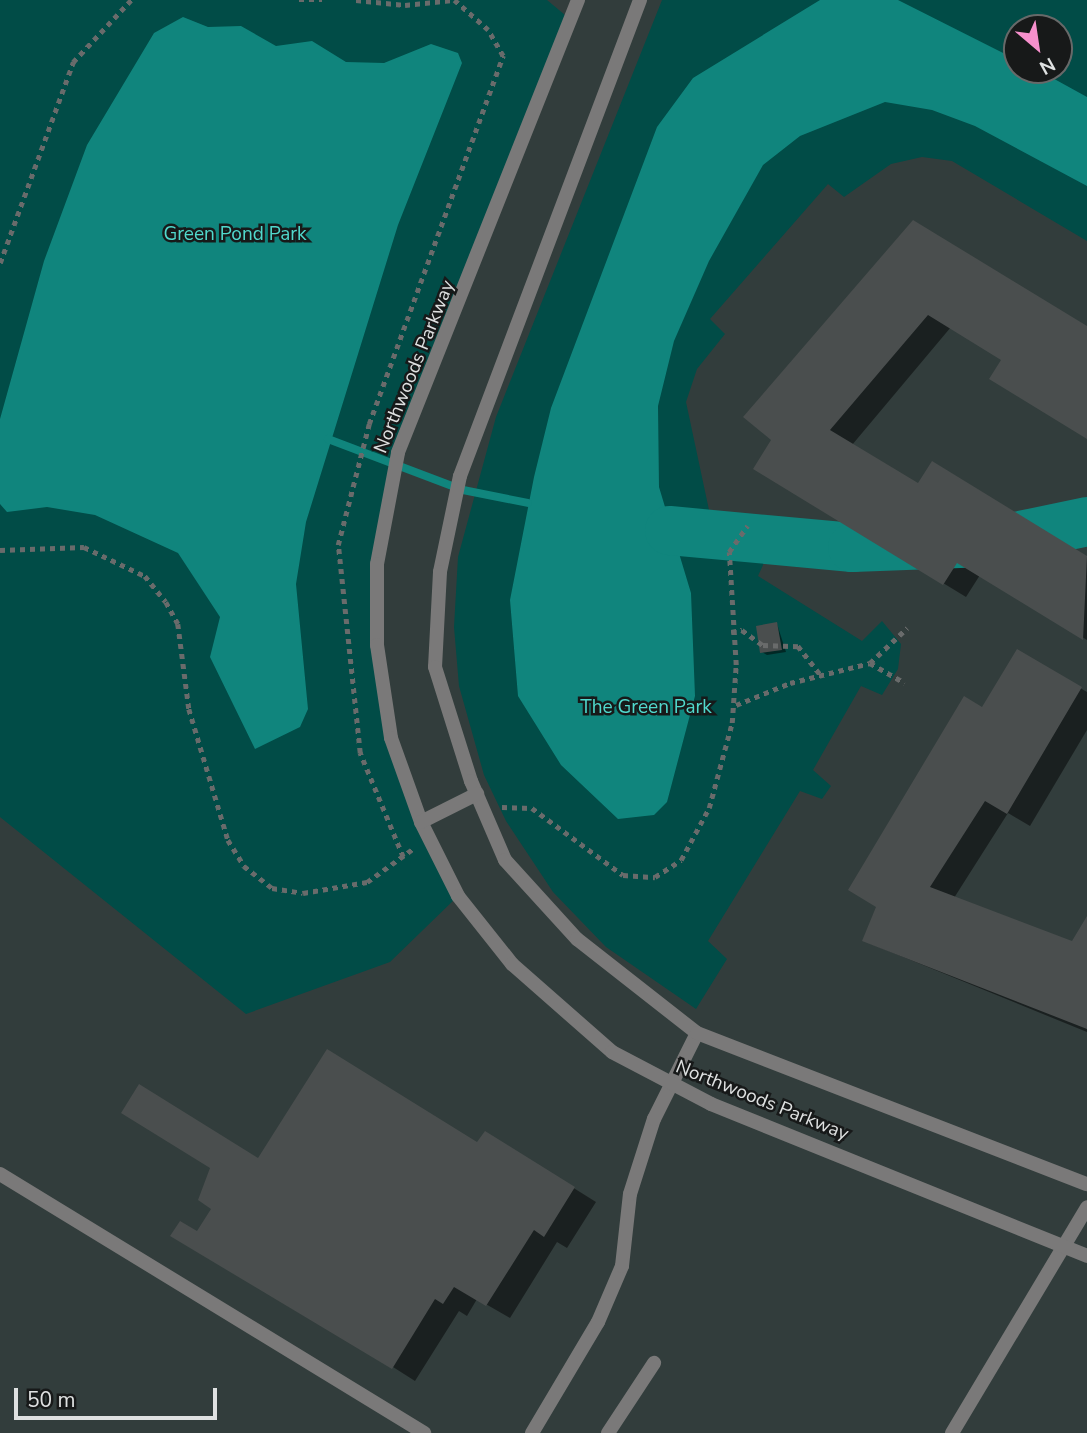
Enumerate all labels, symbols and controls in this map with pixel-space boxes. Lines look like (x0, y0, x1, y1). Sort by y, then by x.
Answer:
north arrow (1003, 14, 1073, 84)
text: N (1035, 51, 1060, 80)
park label: Green Pond Park (163, 224, 307, 246)
street label: Northwoods Parkway (370, 277, 460, 457)
park label: The Green Park (580, 697, 712, 719)
street label: Northwoods Parkway (672, 1056, 852, 1146)
scale bar (18, 1374, 220, 1418)
text: 50 m (27, 1386, 76, 1414)

